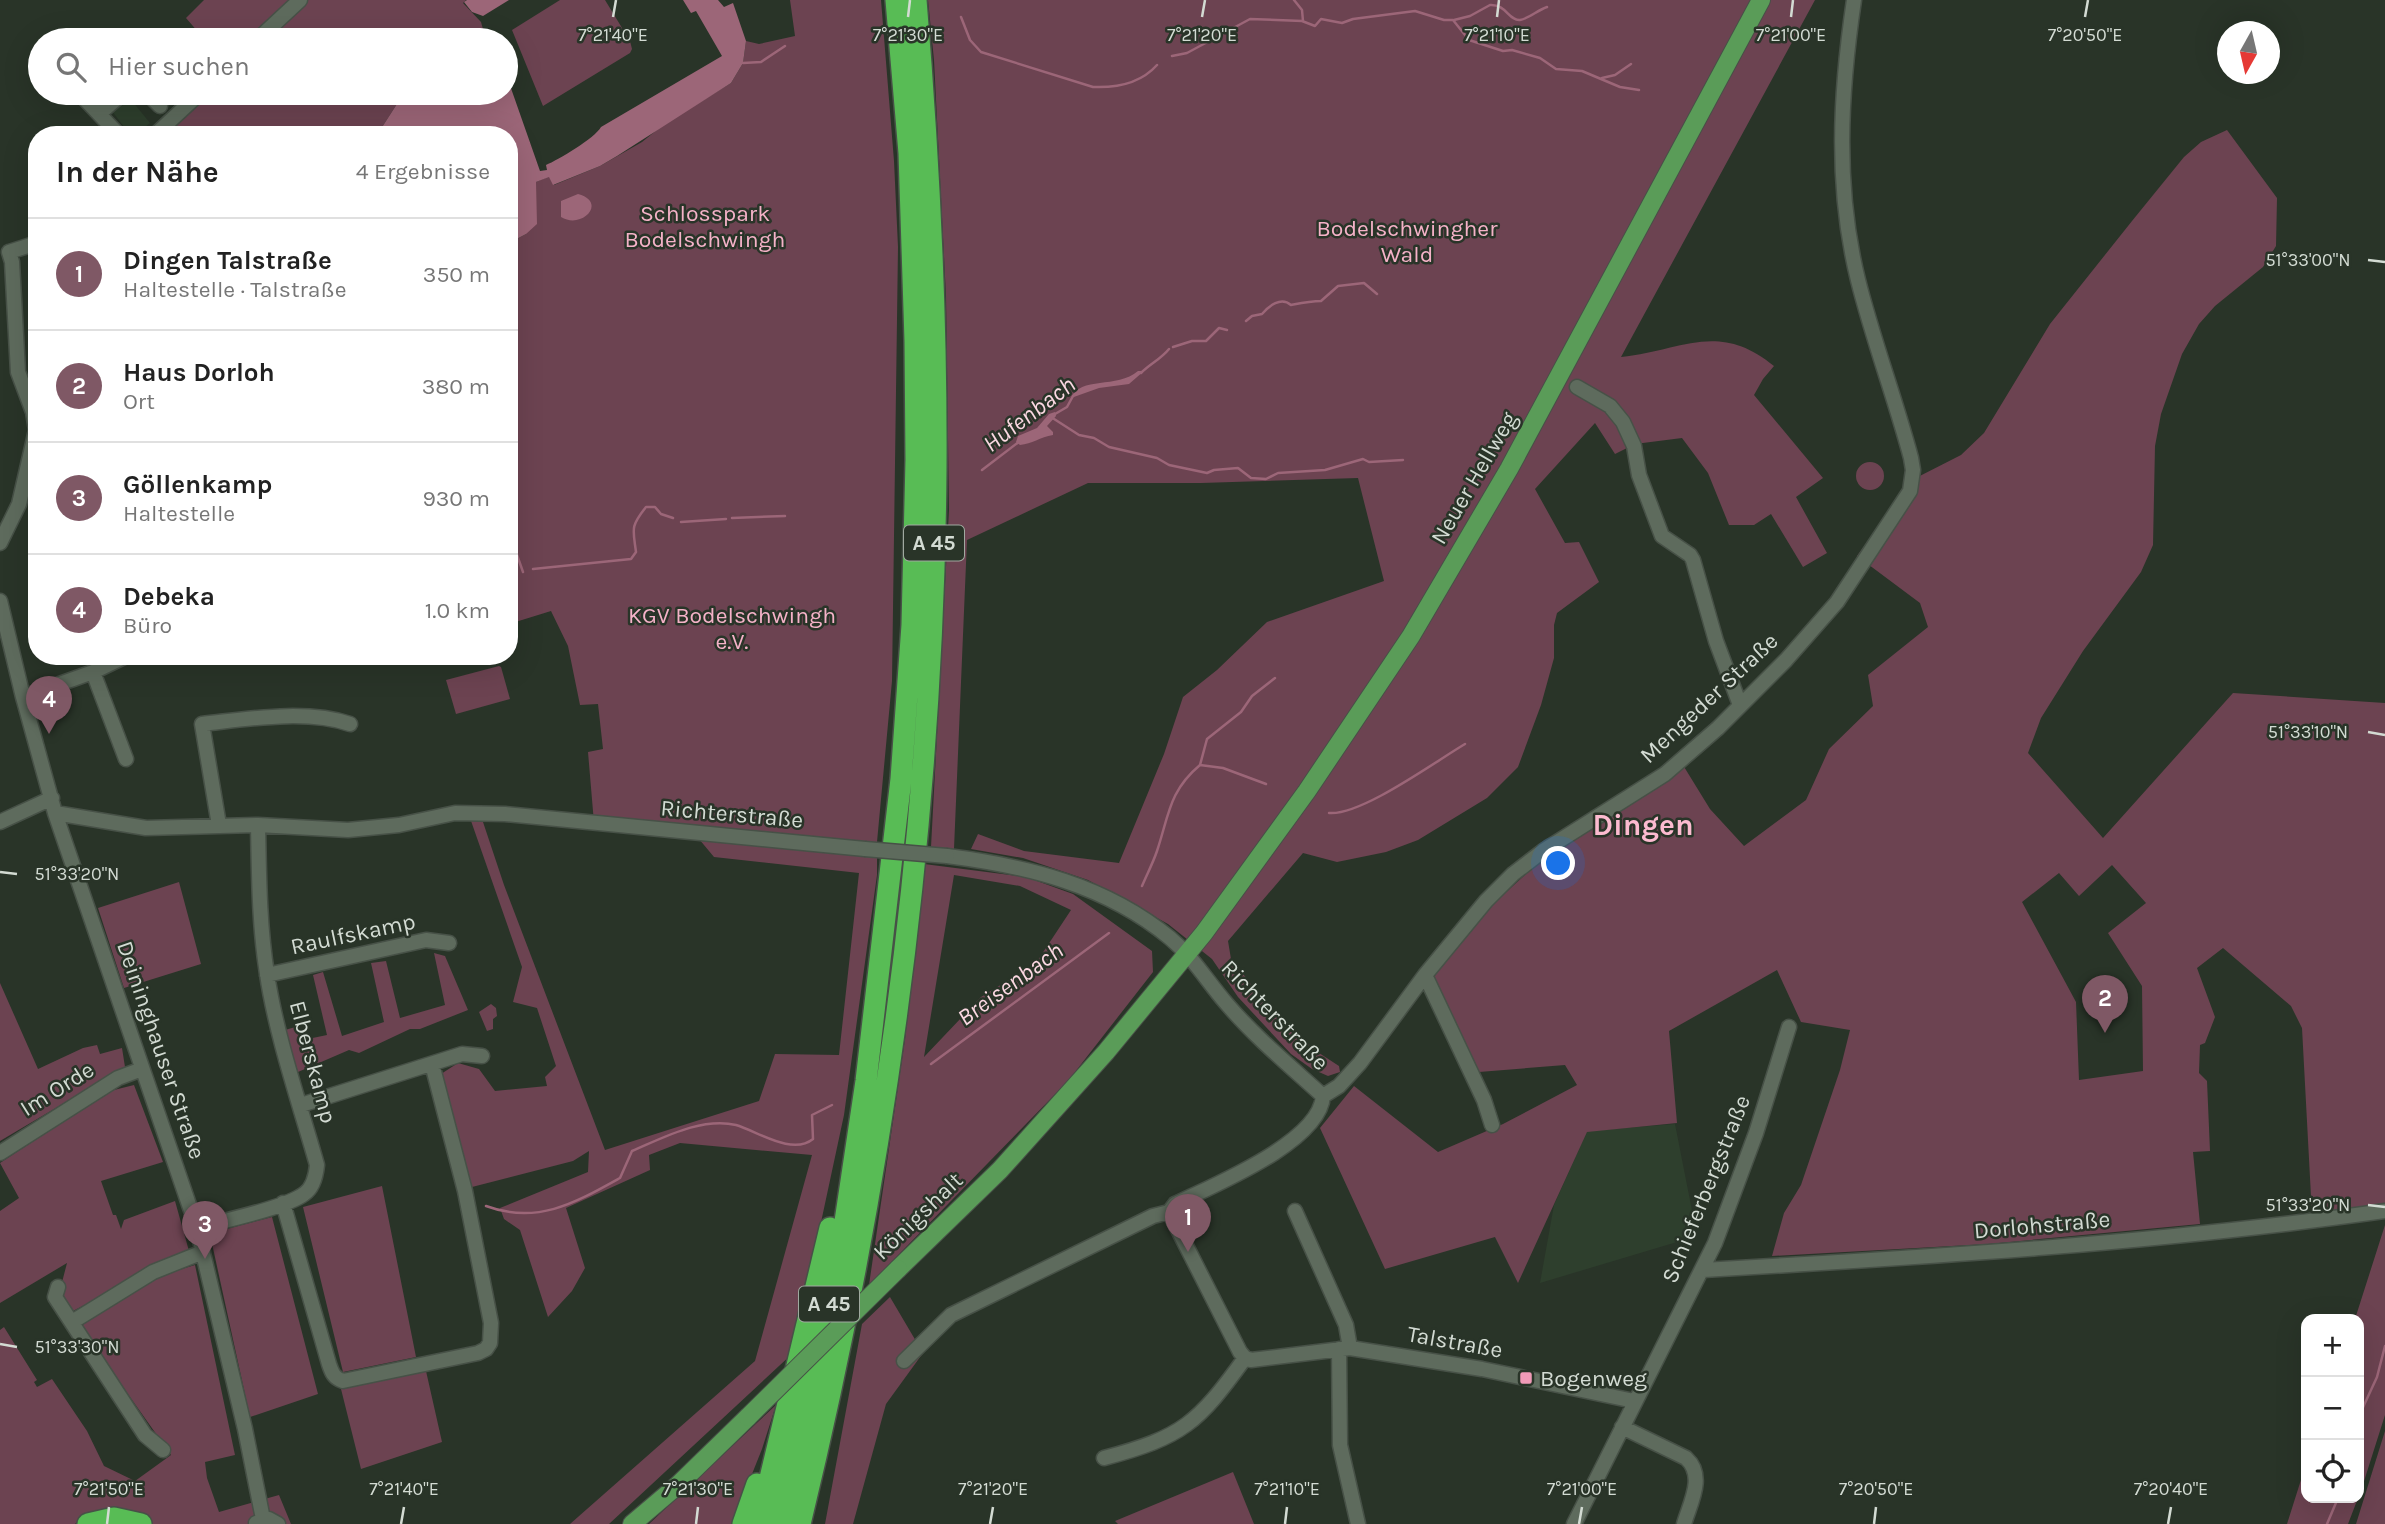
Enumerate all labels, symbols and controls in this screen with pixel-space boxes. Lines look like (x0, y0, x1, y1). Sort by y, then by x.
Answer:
north arrow (2217, 21, 2280, 84)
text: 7°21'40"E (578, 24, 648, 46)
text: 7°21'30"E (873, 24, 943, 46)
text: 7°21'20"E (1167, 24, 1237, 46)
text: 7°21'10"E (1464, 24, 1530, 46)
text: 7°21'00"E (1756, 24, 1826, 46)
text: 7°20'50"E (2048, 24, 2122, 46)
search box (28, 28, 518, 105)
icon: search (52, 48, 90, 86)
text: Hier suchen (108, 51, 250, 82)
text: In der Nähe (56, 154, 219, 190)
text: 4 Ergebnisse (356, 158, 490, 185)
park label: Schlosspark Bodelschwingh (625, 200, 785, 253)
park label: Bodelschwingher Wald (1317, 215, 1498, 268)
text: Dingen Talstraße (123, 245, 332, 276)
text: 51°33'00"N (2265, 249, 2351, 271)
text: 1 (75, 261, 83, 288)
text: 350 m (423, 261, 490, 288)
text: Haltestelle · Talstraße (123, 276, 346, 303)
text: Haus Dorloh (123, 357, 275, 388)
water label: Hufenbach (977, 370, 1081, 458)
text: 2 (72, 373, 86, 400)
text: 380 m (422, 373, 490, 400)
text: Ort (123, 388, 155, 415)
street label: Neuer Hellweg (1425, 407, 1523, 549)
text: Göllenkamp (123, 469, 272, 500)
text: 3 (72, 485, 86, 512)
text: 930 m (422, 485, 490, 512)
text: Haltestelle (123, 500, 235, 527)
road number: A 45 (904, 526, 964, 560)
text: Debeka (123, 581, 215, 612)
text: 4 (72, 597, 86, 624)
text: 1.0 km (425, 597, 490, 624)
park label: KGV Bodelschwingh e.V. (628, 602, 836, 655)
text: Büro (123, 612, 172, 639)
street label: Mengeder Straße (1634, 627, 1784, 769)
pin: 4 (26, 676, 72, 734)
text: 51°33'10"N (2268, 721, 2348, 743)
street label: Richterstraße (660, 794, 804, 834)
district label: Dingen (1592, 807, 1694, 843)
your location (1541, 846, 1575, 880)
text: 51°33'20"N (35, 863, 119, 885)
street label: Raulfskamp (288, 908, 418, 960)
water label: Breisenbach (952, 936, 1068, 1032)
street label: Deininghauser Straße (111, 937, 211, 1163)
street label: Richterstraße (1216, 954, 1334, 1076)
pin: 2 (2082, 975, 2128, 1033)
street label: Elberskamp (284, 998, 342, 1126)
street label: Im Orde (15, 1056, 99, 1122)
street label: Schieferbergstraße (1656, 1091, 1756, 1287)
street label: Königshalt (868, 1166, 969, 1265)
pin: 1 (1165, 1194, 1211, 1252)
text: 51°33'20"N (2266, 1194, 2350, 1216)
pin: 3 (182, 1201, 228, 1259)
street label: Dorlohstraße (1973, 1206, 2111, 1244)
road number: A 45 (799, 1286, 859, 1322)
map controls (2301, 1314, 2364, 1503)
button: + (2301, 1314, 2364, 1377)
street label: Talstraße (1405, 1320, 1505, 1364)
text: 51°33'30"N (34, 1336, 120, 1358)
place label: Bogenweg (1540, 1365, 1647, 1392)
marker: Bogenweg (1518, 1370, 1534, 1386)
button: − (2301, 1377, 2364, 1440)
button: locate (2301, 1440, 2364, 1503)
text: 7°21'50"E (74, 1478, 144, 1500)
text: 7°21'40"E (369, 1478, 439, 1500)
text: 7°21'30"E (663, 1478, 733, 1500)
text: 7°21'20"E (958, 1478, 1028, 1500)
text: 7°21'10"E (1254, 1478, 1320, 1500)
text: 7°21'00"E (1547, 1478, 1617, 1500)
text: 7°20'50"E (1839, 1478, 1913, 1500)
text: 7°20'40"E (2134, 1478, 2208, 1500)

